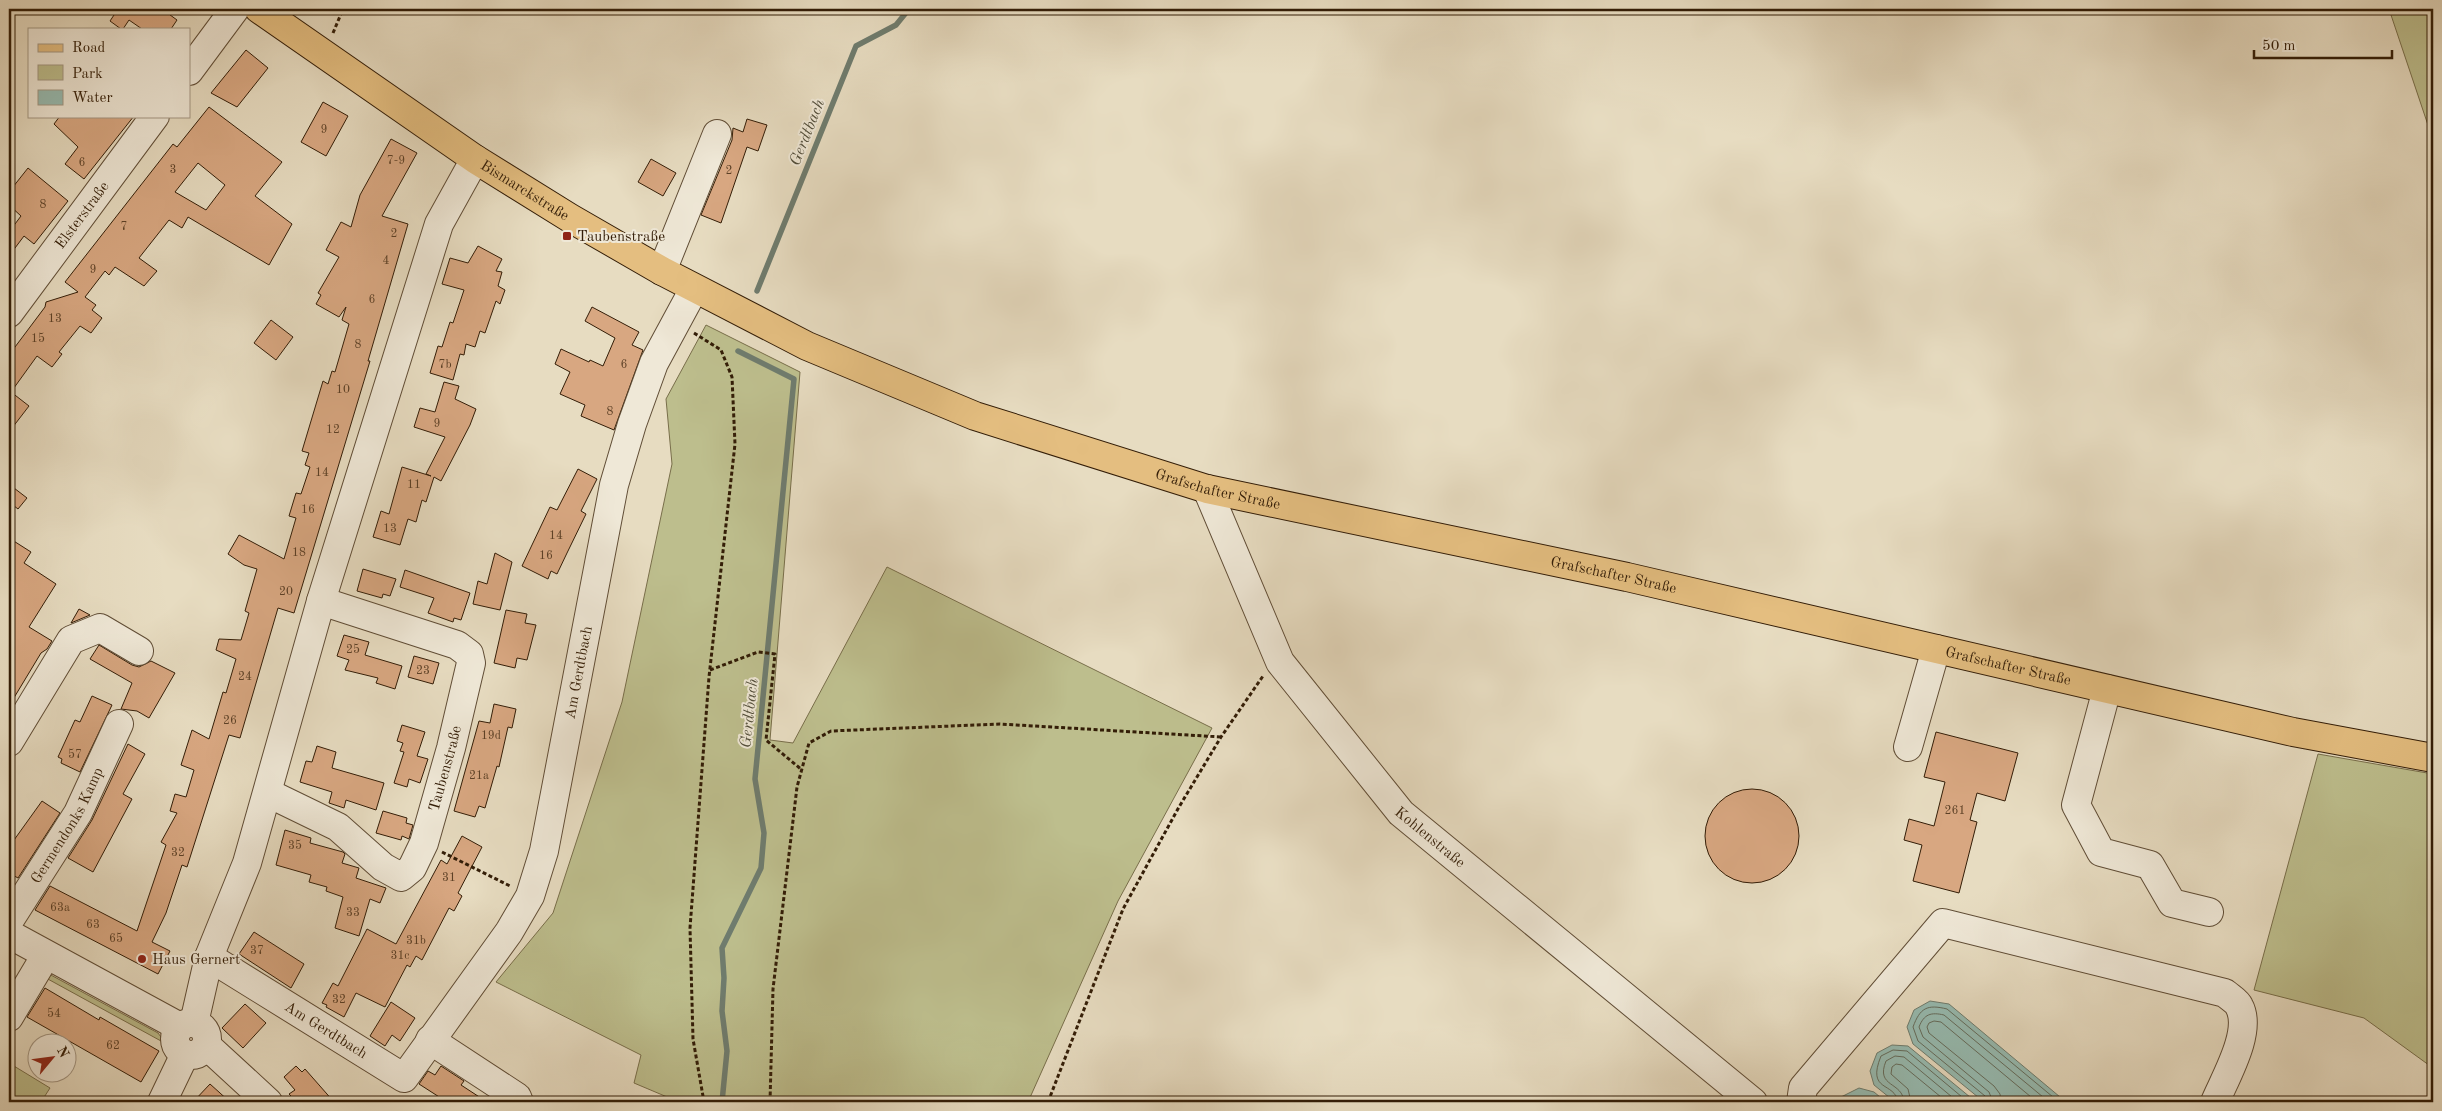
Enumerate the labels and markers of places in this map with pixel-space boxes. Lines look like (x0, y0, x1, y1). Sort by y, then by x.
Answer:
marker: Taubenstraße (561, 230, 573, 242)
place label: Taubenstraße (577, 230, 665, 245)
marker: Haus Gernert (136, 953, 148, 965)
place label: Haus Gernert (152, 953, 240, 968)

